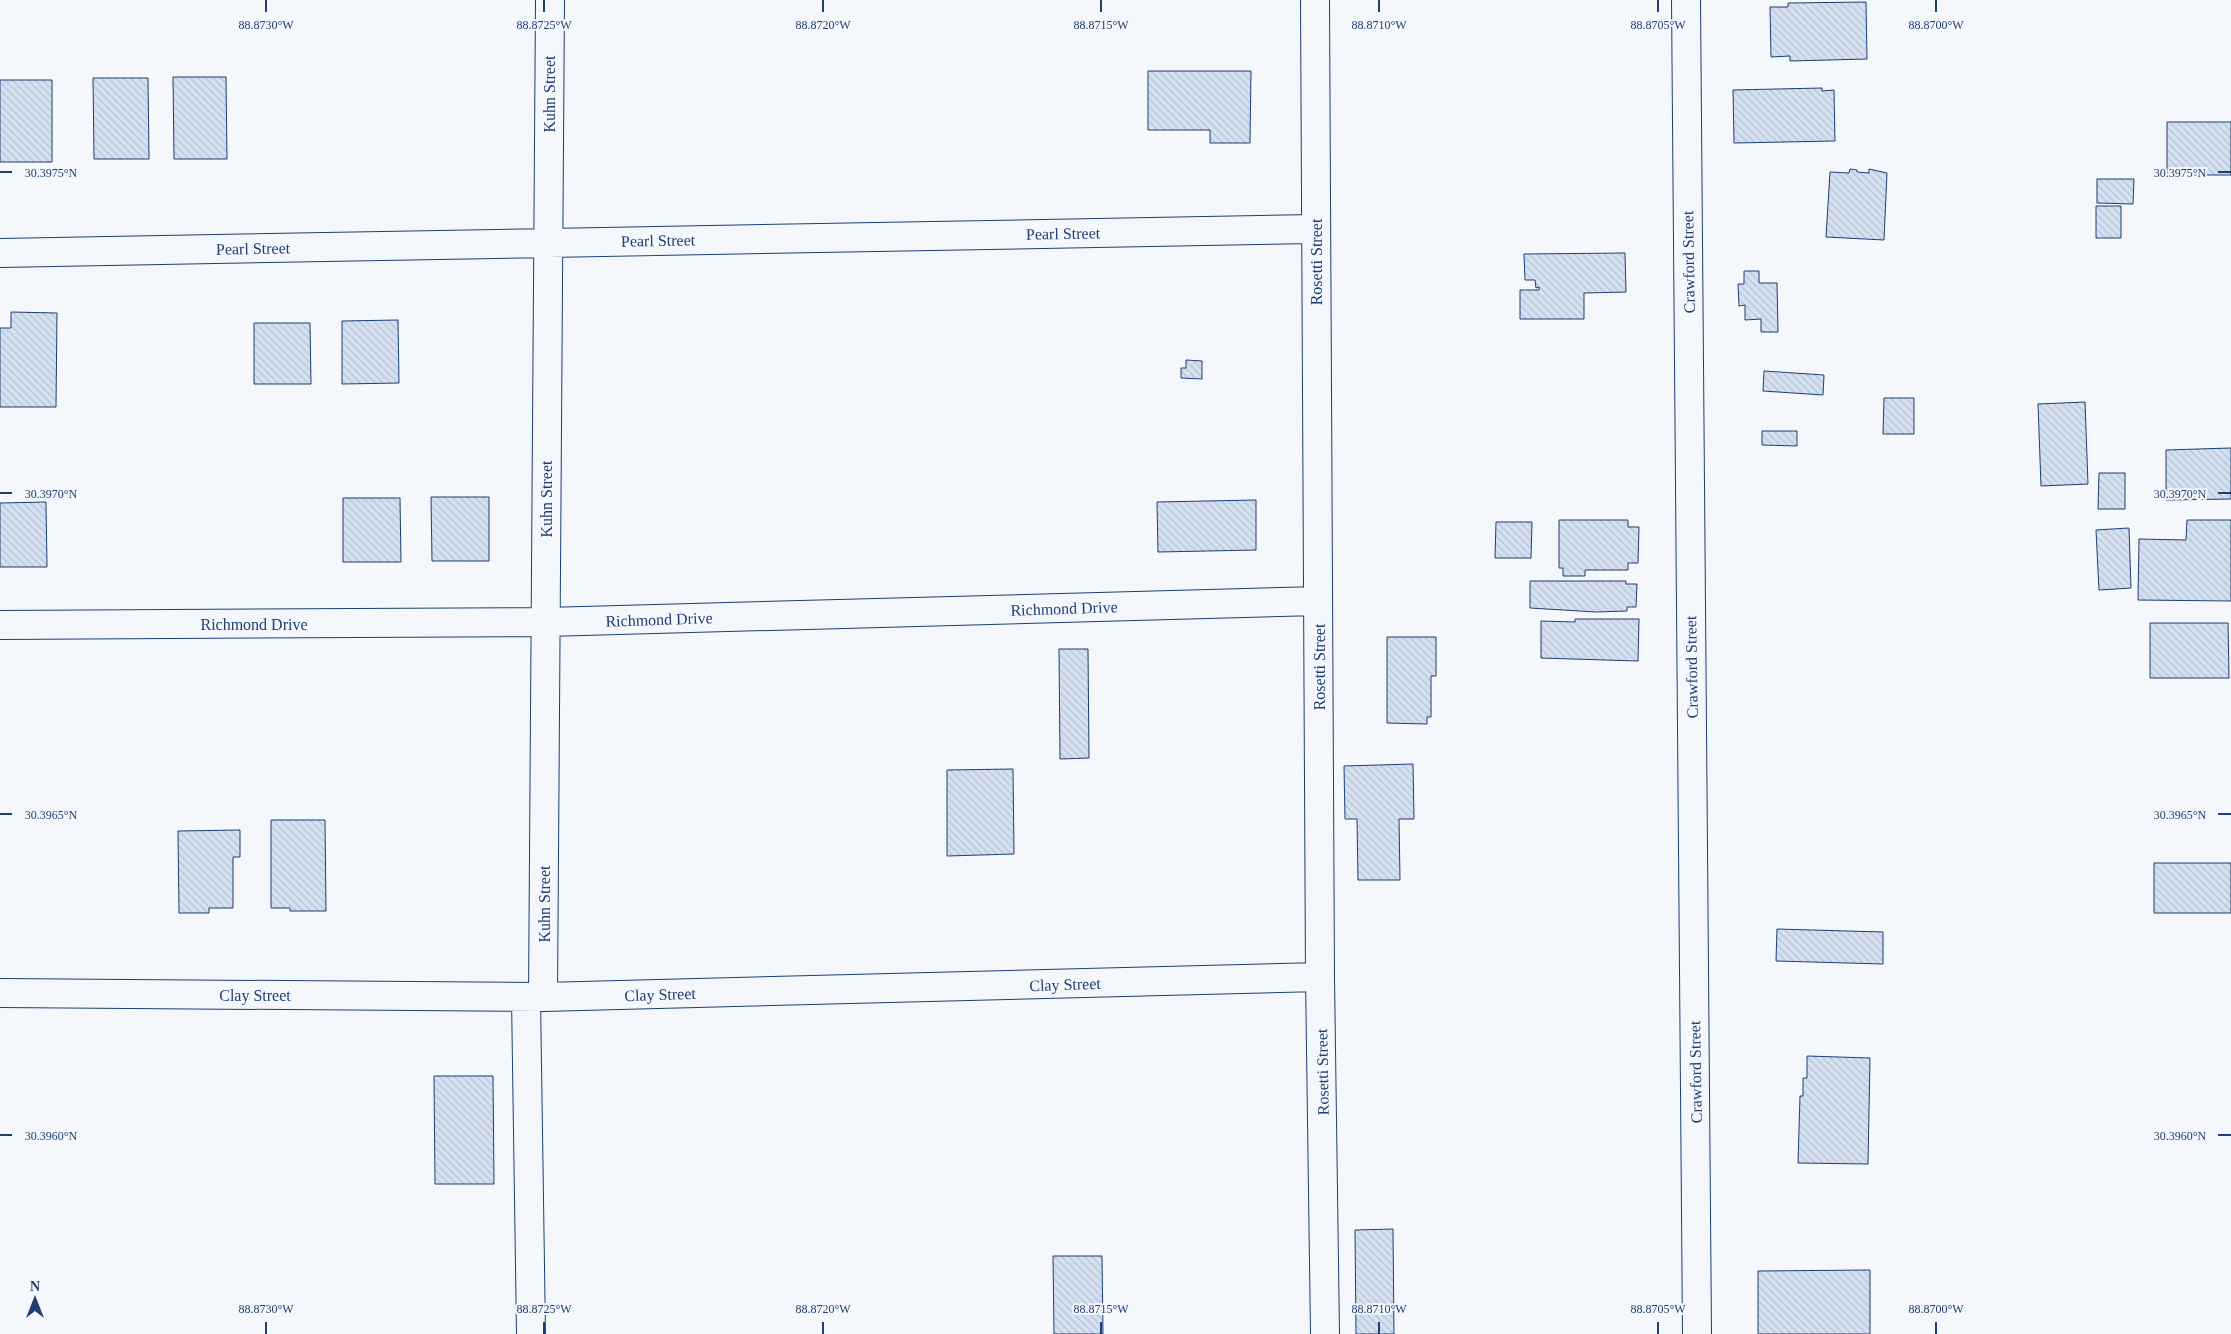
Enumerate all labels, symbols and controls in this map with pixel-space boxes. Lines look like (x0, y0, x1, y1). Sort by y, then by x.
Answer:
text: 88.8730°W (238, 18, 294, 32)
text: 88.8725°W (516, 18, 572, 32)
text: 88.8720°W (795, 18, 851, 32)
text: 88.8715°W (1073, 18, 1129, 32)
text: 88.8710°W (1351, 18, 1407, 32)
text: 88.8705°W (1630, 18, 1686, 32)
text: 88.8700°W (1908, 18, 1964, 32)
street label: Kuhn Street (541, 55, 558, 132)
text: 30.3975°N (25, 166, 78, 180)
text: 30.3975°N (2154, 166, 2207, 180)
street label: Crawford Street (1679, 210, 1698, 313)
street label: Rosetti Street (1308, 218, 1325, 305)
street label: Pearl Street (1026, 224, 1101, 243)
street label: Pearl Street (621, 231, 696, 250)
street label: Pearl Street (216, 239, 291, 258)
street label: Kuhn Street (538, 460, 555, 537)
text: 30.3970°N (25, 487, 78, 501)
text: 30.3970°N (2154, 487, 2207, 501)
street label: Richmond Drive (1010, 598, 1118, 619)
street label: Richmond Drive (605, 609, 713, 630)
street label: Crawford Street (1682, 615, 1701, 718)
street label: Richmond Drive (200, 616, 308, 633)
street label: Rosetti Street (1311, 623, 1328, 710)
text: 30.3965°N (25, 808, 78, 822)
text: 30.3965°N (2154, 808, 2207, 822)
street label: Kuhn Street (536, 865, 553, 942)
street label: Clay Street (1029, 975, 1102, 995)
street label: Clay Street (624, 985, 697, 1005)
street label: Clay Street (219, 987, 291, 1005)
street label: Crawford Street (1686, 1020, 1705, 1123)
street label: Rosetti Street (1313, 1028, 1332, 1115)
text: 30.3960°N (25, 1129, 78, 1143)
text: 30.3960°N (2154, 1129, 2207, 1143)
north arrow (10, 1274, 60, 1324)
text: N (30, 1279, 40, 1294)
text: 88.8730°W (238, 1302, 294, 1316)
text: 88.8725°W (516, 1302, 572, 1316)
text: 88.8720°W (795, 1302, 851, 1316)
text: 88.8715°W (1073, 1302, 1129, 1316)
text: 88.8710°W (1351, 1302, 1407, 1316)
text: 88.8705°W (1630, 1302, 1686, 1316)
text: 88.8700°W (1908, 1302, 1964, 1316)

